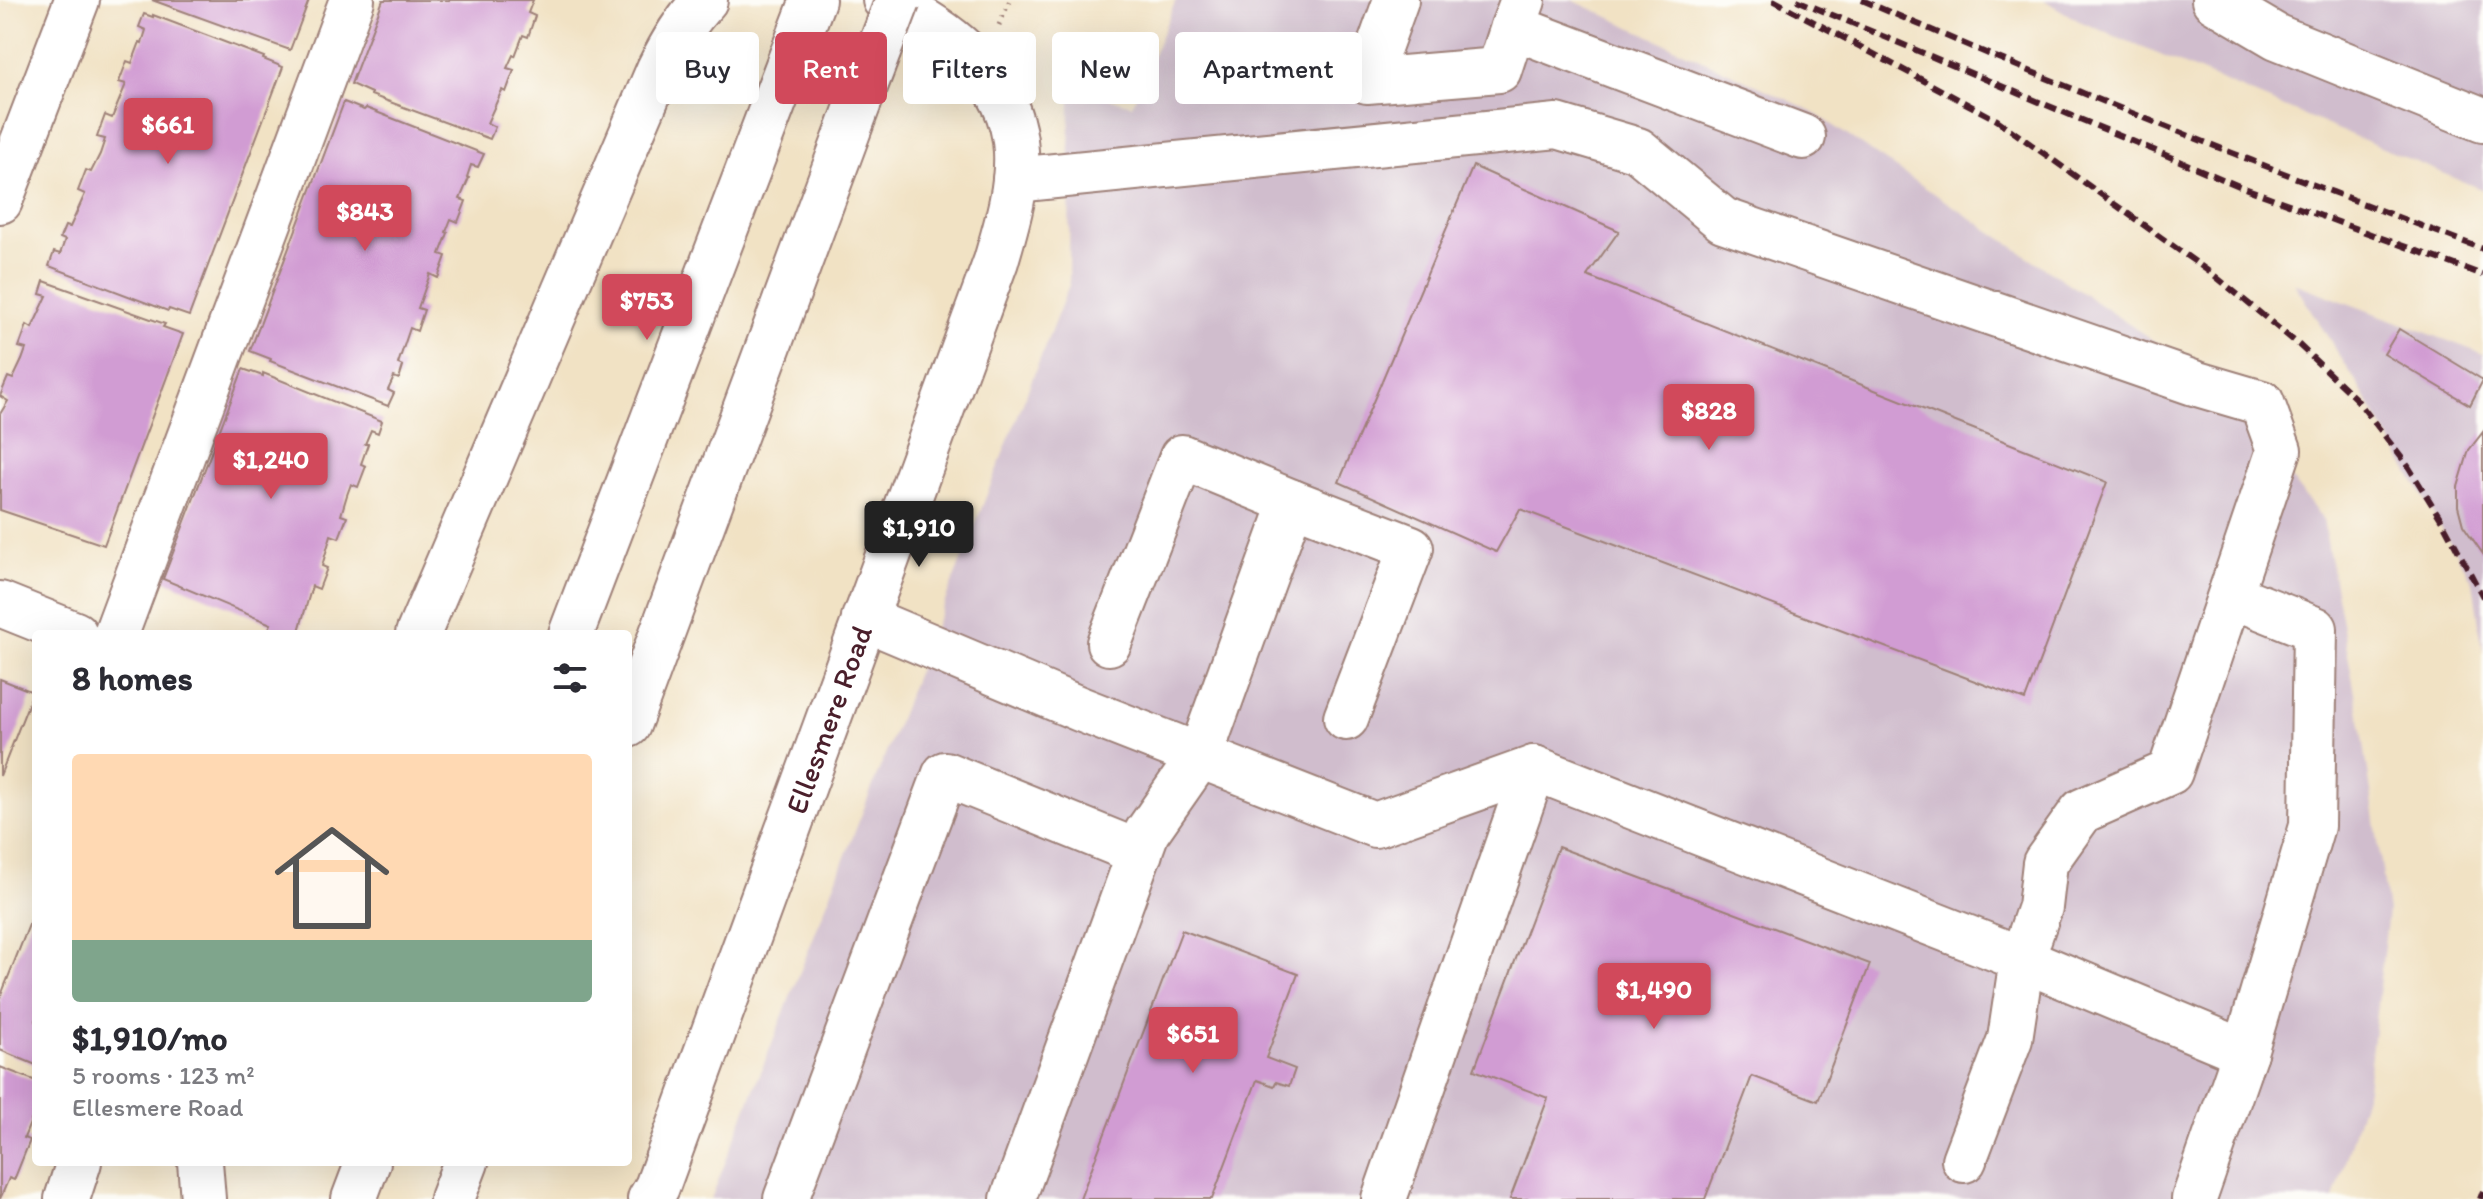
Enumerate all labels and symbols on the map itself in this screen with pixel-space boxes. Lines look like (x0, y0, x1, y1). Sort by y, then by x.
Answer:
pin: $661 (121, 98, 215, 166)
pin: $843 (318, 185, 412, 253)
pin: $753 (600, 274, 694, 342)
pin: $828 (1662, 384, 1756, 452)
pin: $1,240 (206, 433, 336, 501)
pin: $1,910 (854, 501, 984, 569)
street label: Ellesmere Road (777, 620, 880, 818)
pin: $1,490 (1589, 963, 1719, 1031)
pin: $651 (1146, 1007, 1240, 1075)

